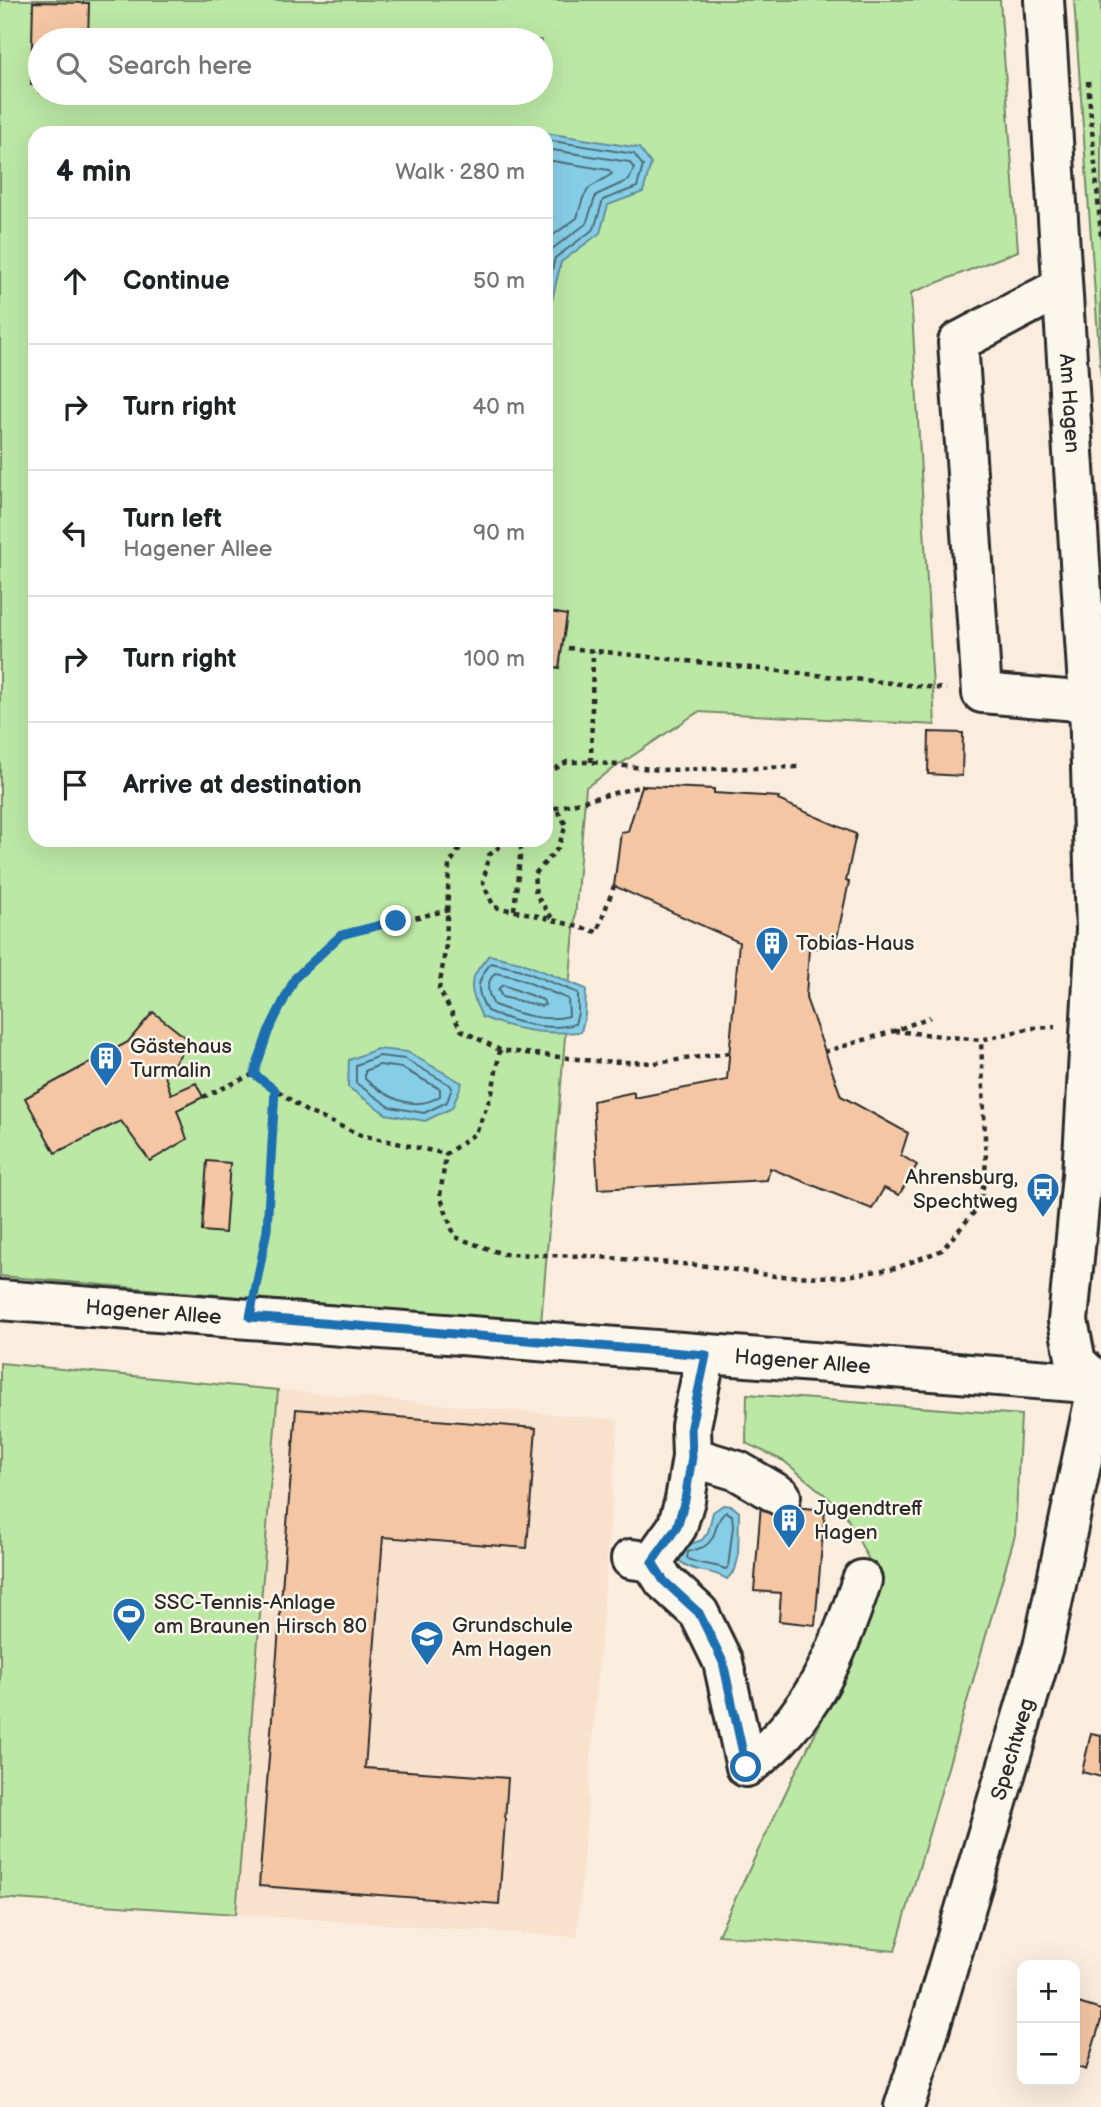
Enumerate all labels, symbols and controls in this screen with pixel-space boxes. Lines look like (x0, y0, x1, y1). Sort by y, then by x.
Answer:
search box (28, 28, 553, 105)
icon: search (52, 48, 90, 86)
text: Search here (108, 51, 252, 82)
text: 4 min (56, 154, 131, 190)
text: Walk · 280 m (395, 158, 525, 186)
icon: ahead (56, 262, 94, 300)
text: Continue (123, 266, 230, 297)
text: 50 m (473, 267, 525, 295)
street label: Am Hagen (1054, 353, 1086, 454)
icon: right (56, 388, 94, 426)
text: Turn right (123, 392, 236, 423)
text: 40 m (472, 393, 525, 421)
text: Turn left (123, 504, 222, 535)
icon: left (56, 514, 94, 552)
text: 90 m (473, 519, 525, 547)
text: Hagener Allee (123, 535, 272, 563)
icon: right (56, 640, 94, 678)
text: Turn right (123, 644, 236, 675)
text: 100 m (464, 645, 525, 673)
icon: arrive (56, 766, 94, 804)
text: Arrive at destination (123, 770, 362, 801)
route end (380, 905, 411, 936)
building icon: Tobias-Haus (753, 924, 791, 973)
place label: Tobias-Haus (796, 931, 914, 956)
place label: Gästehaus Turmalin (130, 1034, 232, 1083)
building icon: Gästehaus Turmalin (87, 1039, 125, 1088)
place label: Ahrensburg, Spechtweg (905, 1165, 1018, 1214)
bus stop icon: Ahrensburg, Spechtweg (1024, 1170, 1062, 1219)
street label: Hagener Allee (85, 1294, 223, 1329)
street label: Hagener Allee (734, 1344, 872, 1379)
place label: Jugendtreff Hagen (814, 1496, 923, 1545)
building icon: Jugendtreff Hagen (770, 1501, 808, 1550)
place label: SSC-Tennis-Anlage am Braunen Hirsch 80 (154, 1590, 367, 1639)
sports icon: SSC-Tennis-Anlage am Braunen Hirsch 80 (110, 1595, 148, 1644)
place label: Grundschule Am Hagen (452, 1613, 573, 1662)
school or university icon: Grundschule Am Hagen (408, 1618, 446, 1667)
street label: Spechtweg (986, 1695, 1040, 1803)
route start (730, 1751, 761, 1782)
map controls (1017, 1960, 1080, 2086)
button: + (1017, 1960, 1080, 2023)
button: − (1017, 2023, 1080, 2086)

